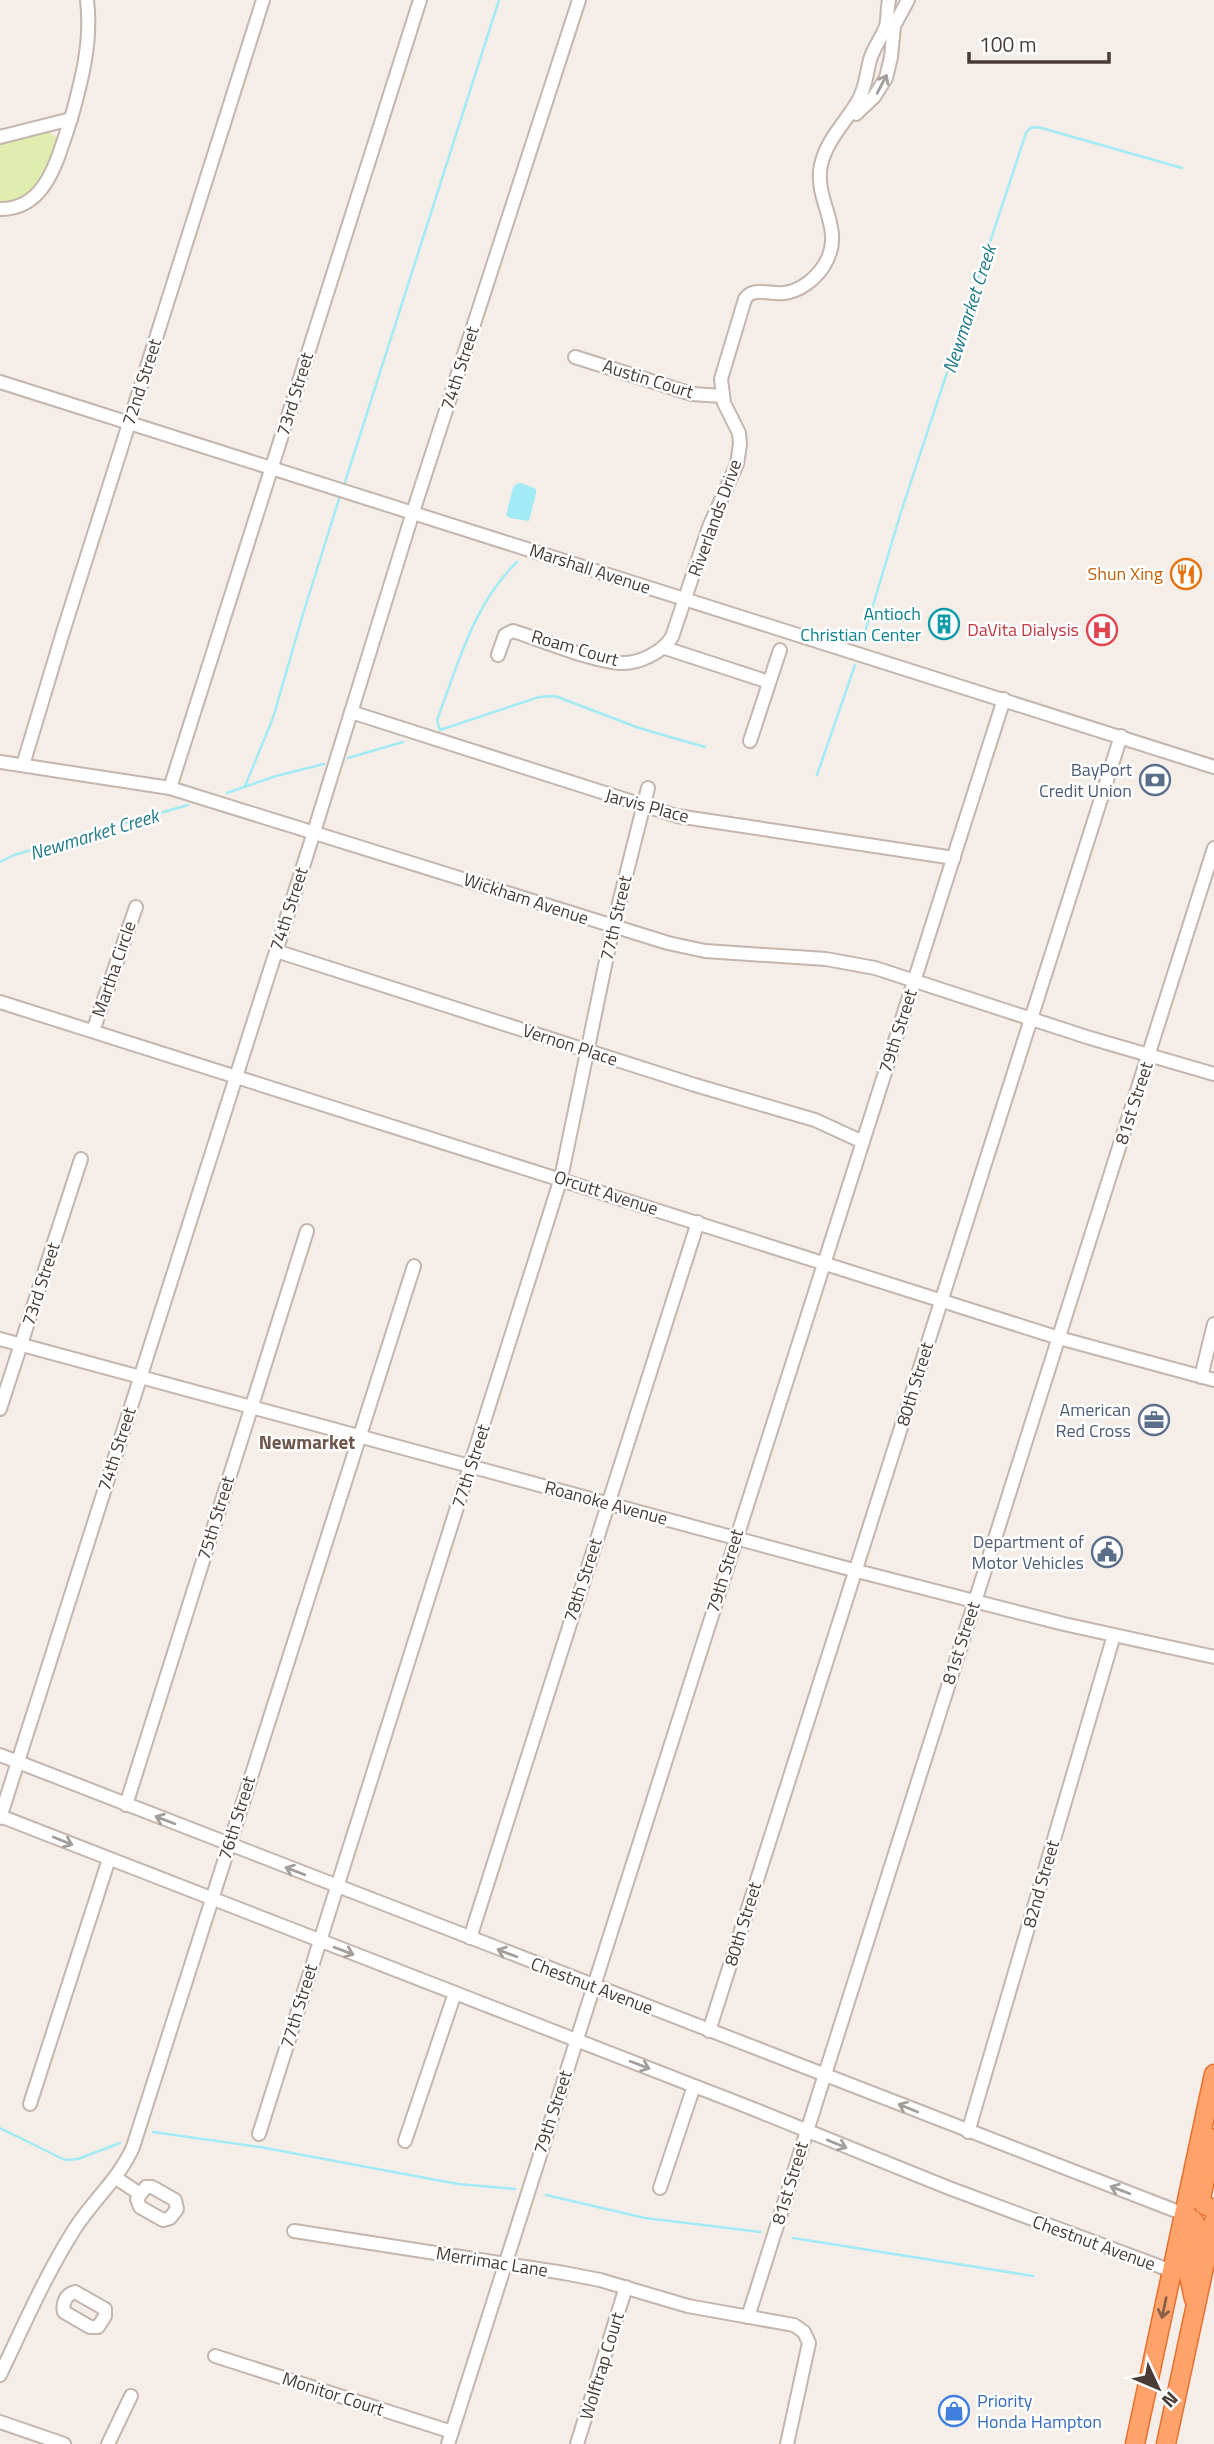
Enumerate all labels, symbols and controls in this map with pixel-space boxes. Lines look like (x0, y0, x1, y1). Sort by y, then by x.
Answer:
scale bar (969, 21, 1109, 65)
text: 100 m (979, 28, 1036, 60)
one-way arrow (875, 74, 889, 95)
water label: Newmarket Creek (934, 239, 1004, 377)
street label: 74th Street (433, 322, 486, 413)
street label: 72nd Street (115, 334, 168, 429)
street label: 73rd Street (269, 348, 320, 439)
street label: Austin Court (599, 352, 698, 405)
street label: Riverlands Drive (681, 455, 748, 580)
street label: Marshall Avenue (526, 536, 654, 601)
restaurant icon: Shun Xing (1169, 557, 1203, 591)
place label: Shun Xing (1087, 560, 1163, 587)
place label: Antioch Christian Center (800, 600, 921, 648)
building icon: Antioch Christian Center (927, 607, 961, 641)
hospital icon: DaVita Dialysis (1085, 613, 1119, 647)
place label: DaVita Dialysis (967, 616, 1079, 643)
street label: Roam Court (528, 622, 623, 673)
place label: BayPort Credit Union (1039, 756, 1133, 804)
bank icon: BayPort Credit Union (1138, 763, 1172, 797)
street label: Jarvis Place (602, 781, 692, 830)
water label: Newmarket Creek (26, 799, 164, 867)
street label: 74th Street (262, 863, 315, 954)
street label: Wickham Avenue (460, 866, 592, 932)
street label: 77th Street (593, 872, 639, 963)
street label: Martha Circle (84, 917, 143, 1021)
street label: 79th Street (871, 985, 924, 1076)
street label: Vernon Place (519, 1016, 621, 1073)
street label: 81st Street (1108, 1058, 1160, 1148)
street label: Orcutt Avenue (551, 1163, 662, 1222)
street label: 73rd Street (14, 1238, 67, 1329)
street label: 80th Street (889, 1338, 940, 1429)
place label: American Red Cross (1055, 1396, 1131, 1444)
street label: 74th Street (90, 1403, 143, 1494)
office icon: American Red Cross (1137, 1403, 1171, 1437)
street label: 77th Street (444, 1420, 497, 1511)
district label: Newmarket (259, 1427, 355, 1456)
street label: 75th Street (190, 1472, 241, 1563)
street label: Roanoke Avenue (542, 1473, 671, 1532)
street label: 79th Street (699, 1525, 750, 1616)
place label: Department of Motor Vehicles (971, 1528, 1084, 1576)
street label: 78th Street (556, 1534, 609, 1625)
public building icon: Department of Motor Vehicles (1090, 1535, 1124, 1569)
street label: 81st Street (935, 1598, 987, 1688)
street label: 76th Street (211, 1772, 262, 1863)
one-way arrow (155, 1813, 177, 1826)
one-way arrow (52, 1836, 74, 1849)
street label: 82nd Street (1015, 1836, 1066, 1931)
one-way arrow (284, 1863, 306, 1876)
street label: 80th Street (717, 1878, 768, 1969)
one-way arrow (333, 1945, 355, 1958)
one-way arrow (496, 1945, 518, 1958)
street label: Chestnut Avenue (527, 1950, 657, 2021)
street label: 77th Street (273, 1960, 324, 2051)
one-way arrow (628, 2060, 650, 2072)
street label: 79th Street (526, 2066, 579, 2157)
one-way arrow (898, 2100, 920, 2113)
street label: 81st Street (764, 2138, 815, 2228)
one-way arrow (825, 2138, 847, 2151)
one-way arrow (1110, 2182, 1132, 2195)
street label: Chestnut Avenue (1029, 2208, 1159, 2277)
street label: Merrimac Lane (434, 2239, 550, 2284)
one-way arrow (1157, 2296, 1171, 2319)
street label: Wolftrap Court (572, 2308, 631, 2423)
north arrow (1123, 2353, 1193, 2423)
street label: Monitor Court (279, 2364, 388, 2423)
text: N (1156, 2385, 1186, 2415)
place label: Priority Honda Hampton (977, 2387, 1102, 2435)
shop icon: Priority Honda Hampton (937, 2394, 971, 2428)

